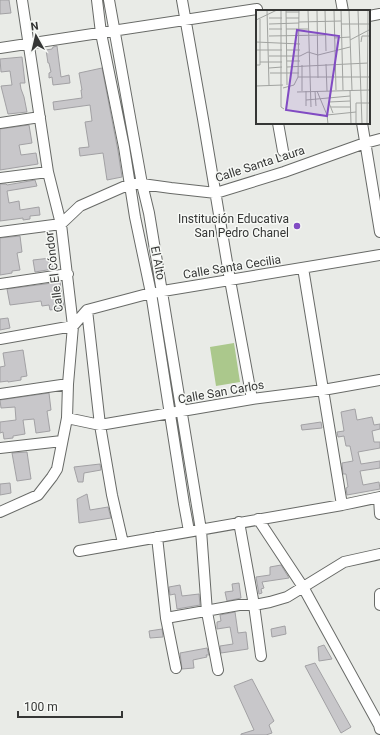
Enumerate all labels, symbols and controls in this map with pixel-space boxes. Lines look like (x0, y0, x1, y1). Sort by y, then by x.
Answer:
inset map (256, 10, 370, 124)
north arrow (16, 16, 56, 56)
text: N (30, 20, 40, 34)
street label: Calle Santa Laura (214, 143, 306, 185)
place label: Institución Educativa San Pedro Chanel (178, 212, 289, 240)
marker: Institución Educativa San Pedro Chanel (292, 221, 302, 231)
street label: Calle El Cóndor (42, 231, 66, 313)
street label: El Alto (148, 245, 168, 281)
street label: Calle Santa Cecilia (182, 252, 282, 282)
street label: Calle San Carlos (177, 378, 265, 406)
scale bar (18, 693, 122, 719)
text: 100 m (24, 700, 58, 714)

